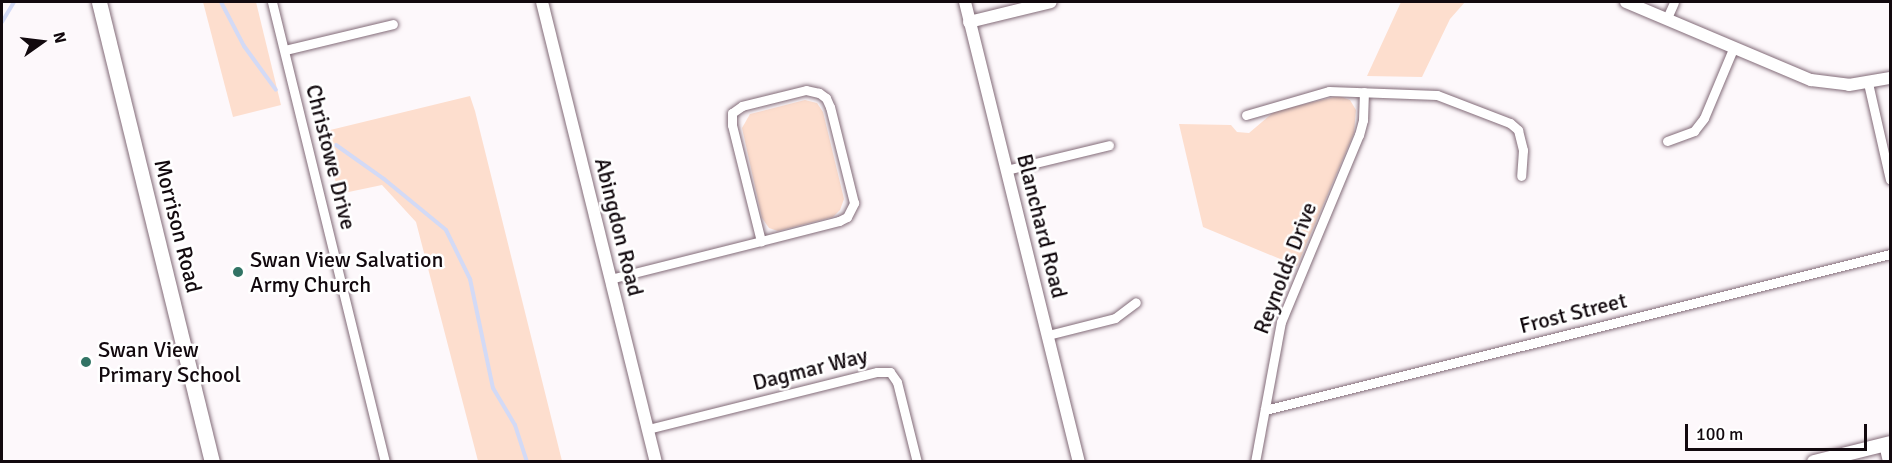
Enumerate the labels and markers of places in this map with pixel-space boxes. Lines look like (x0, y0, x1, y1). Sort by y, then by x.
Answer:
place label: Swan View Salvation Army Church (250, 246, 443, 298)
marker: Swan View Salvation Army Church (231, 265, 245, 279)
place label: Swan View Primary School (98, 336, 241, 388)
marker: Swan View Primary School (79, 355, 93, 369)

